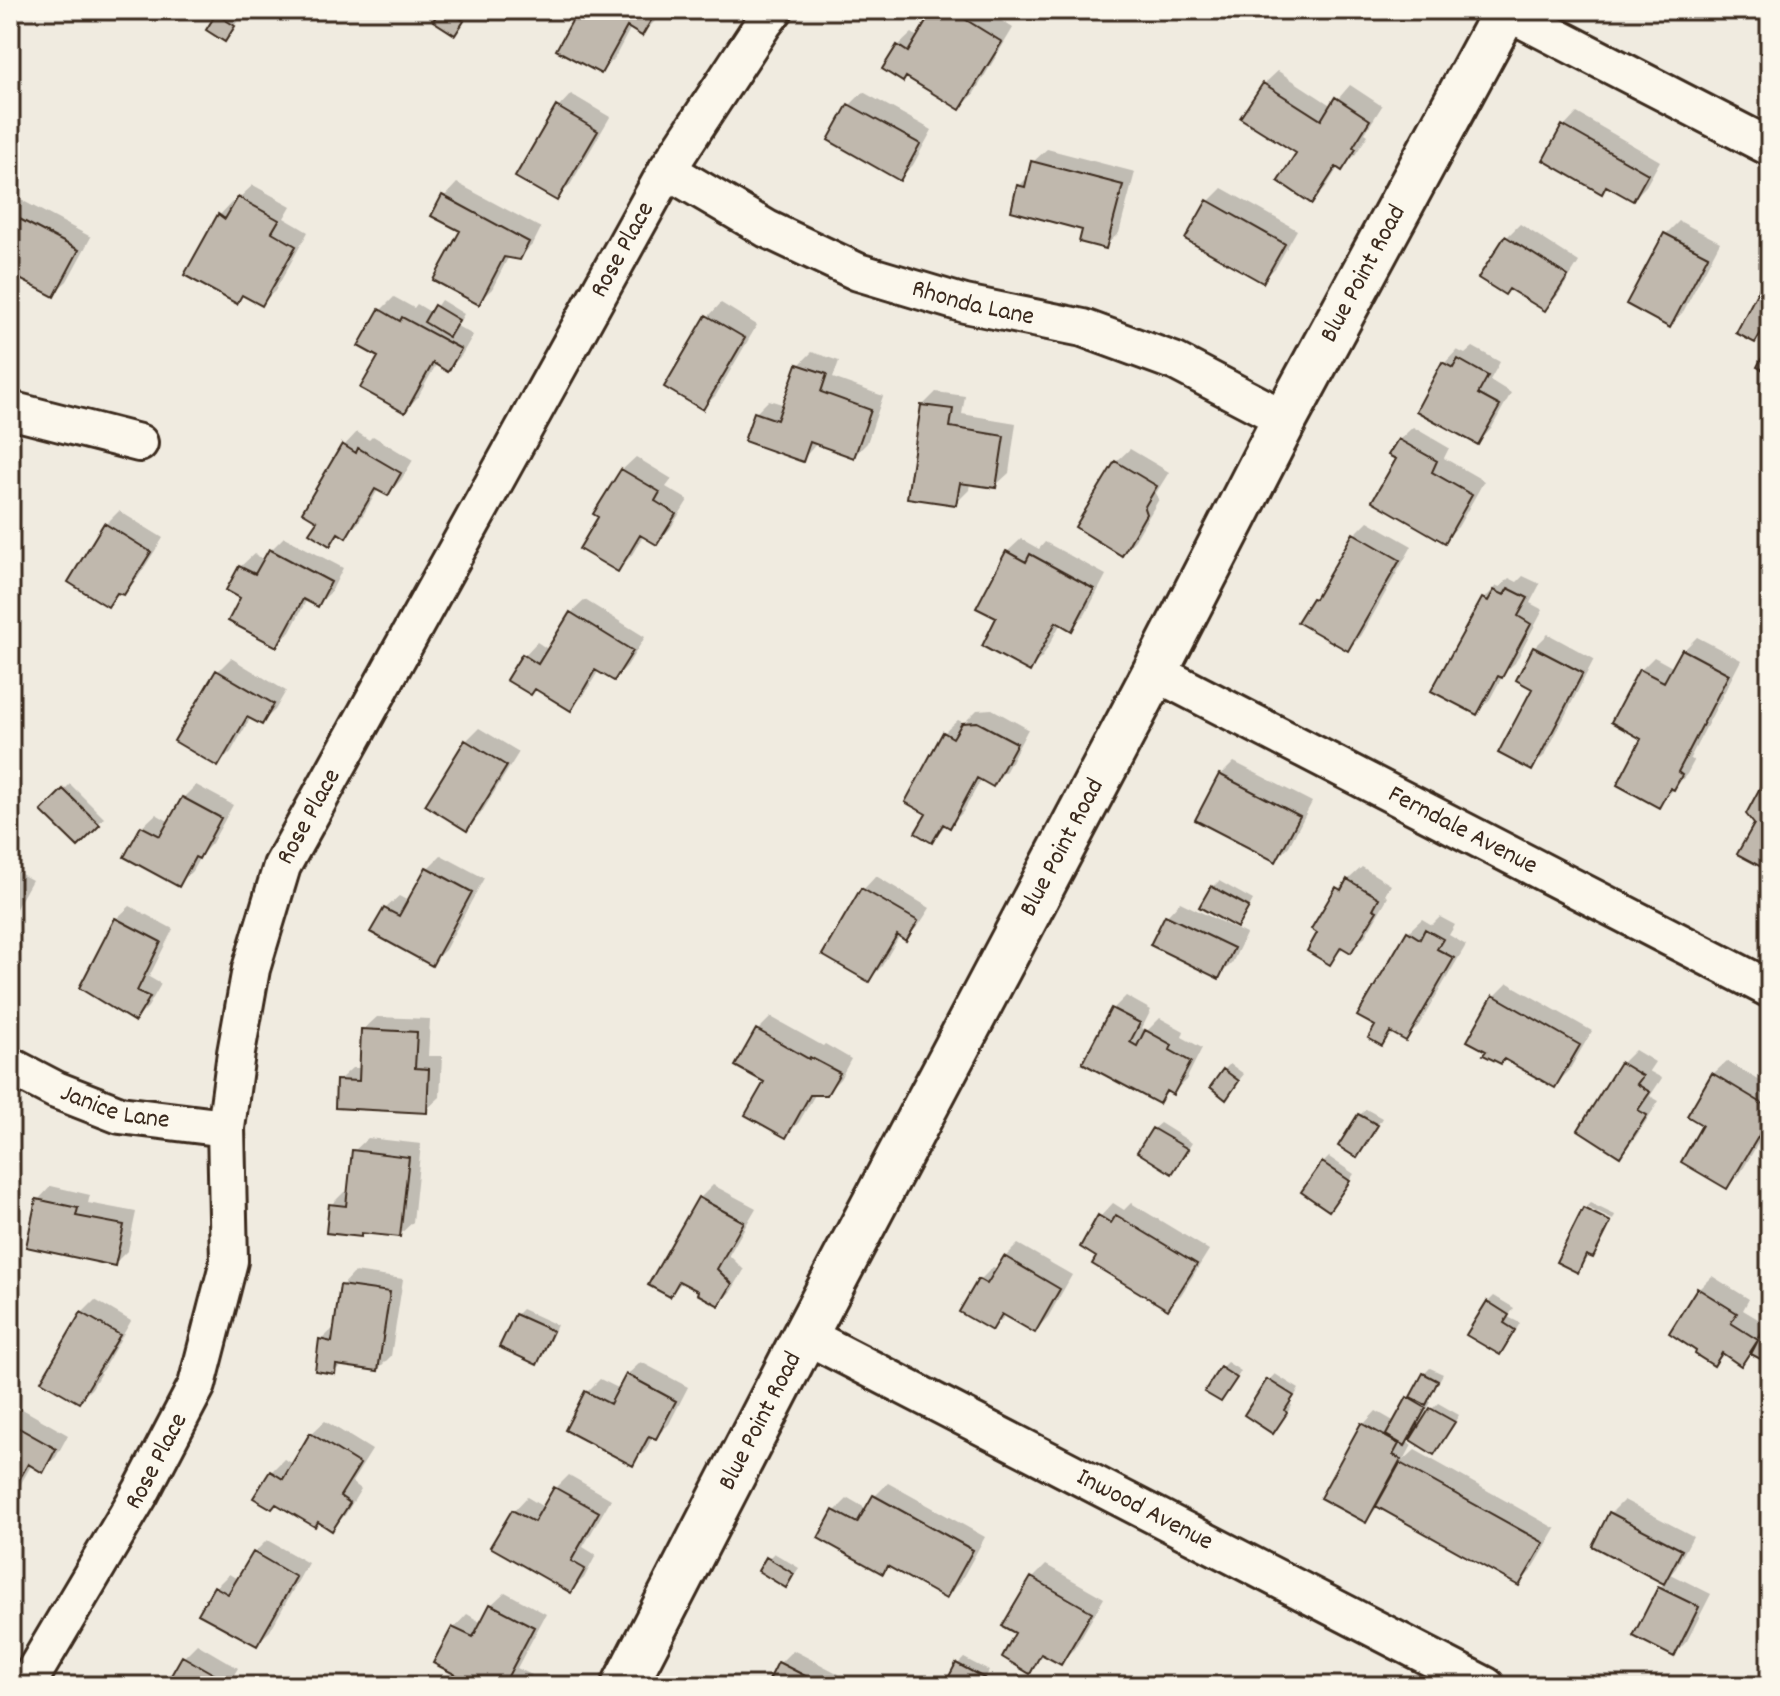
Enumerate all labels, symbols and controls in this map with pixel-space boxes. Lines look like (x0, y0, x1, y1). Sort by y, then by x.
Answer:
street label: Rose Place (581, 195, 664, 305)
street label: Blue Point Road (1311, 198, 1416, 349)
street label: Rhonda Lane (907, 271, 1037, 336)
street label: Rose Place (268, 762, 351, 872)
street label: Blue Point Road (1011, 772, 1114, 923)
street label: Ferndale Avenue (1381, 777, 1544, 885)
street label: Janice Lane (55, 1075, 172, 1139)
street label: Blue Point Road (709, 1345, 812, 1497)
street label: Rose Place (116, 1406, 198, 1517)
street label: Inwood Avenue (1070, 1459, 1219, 1561)

